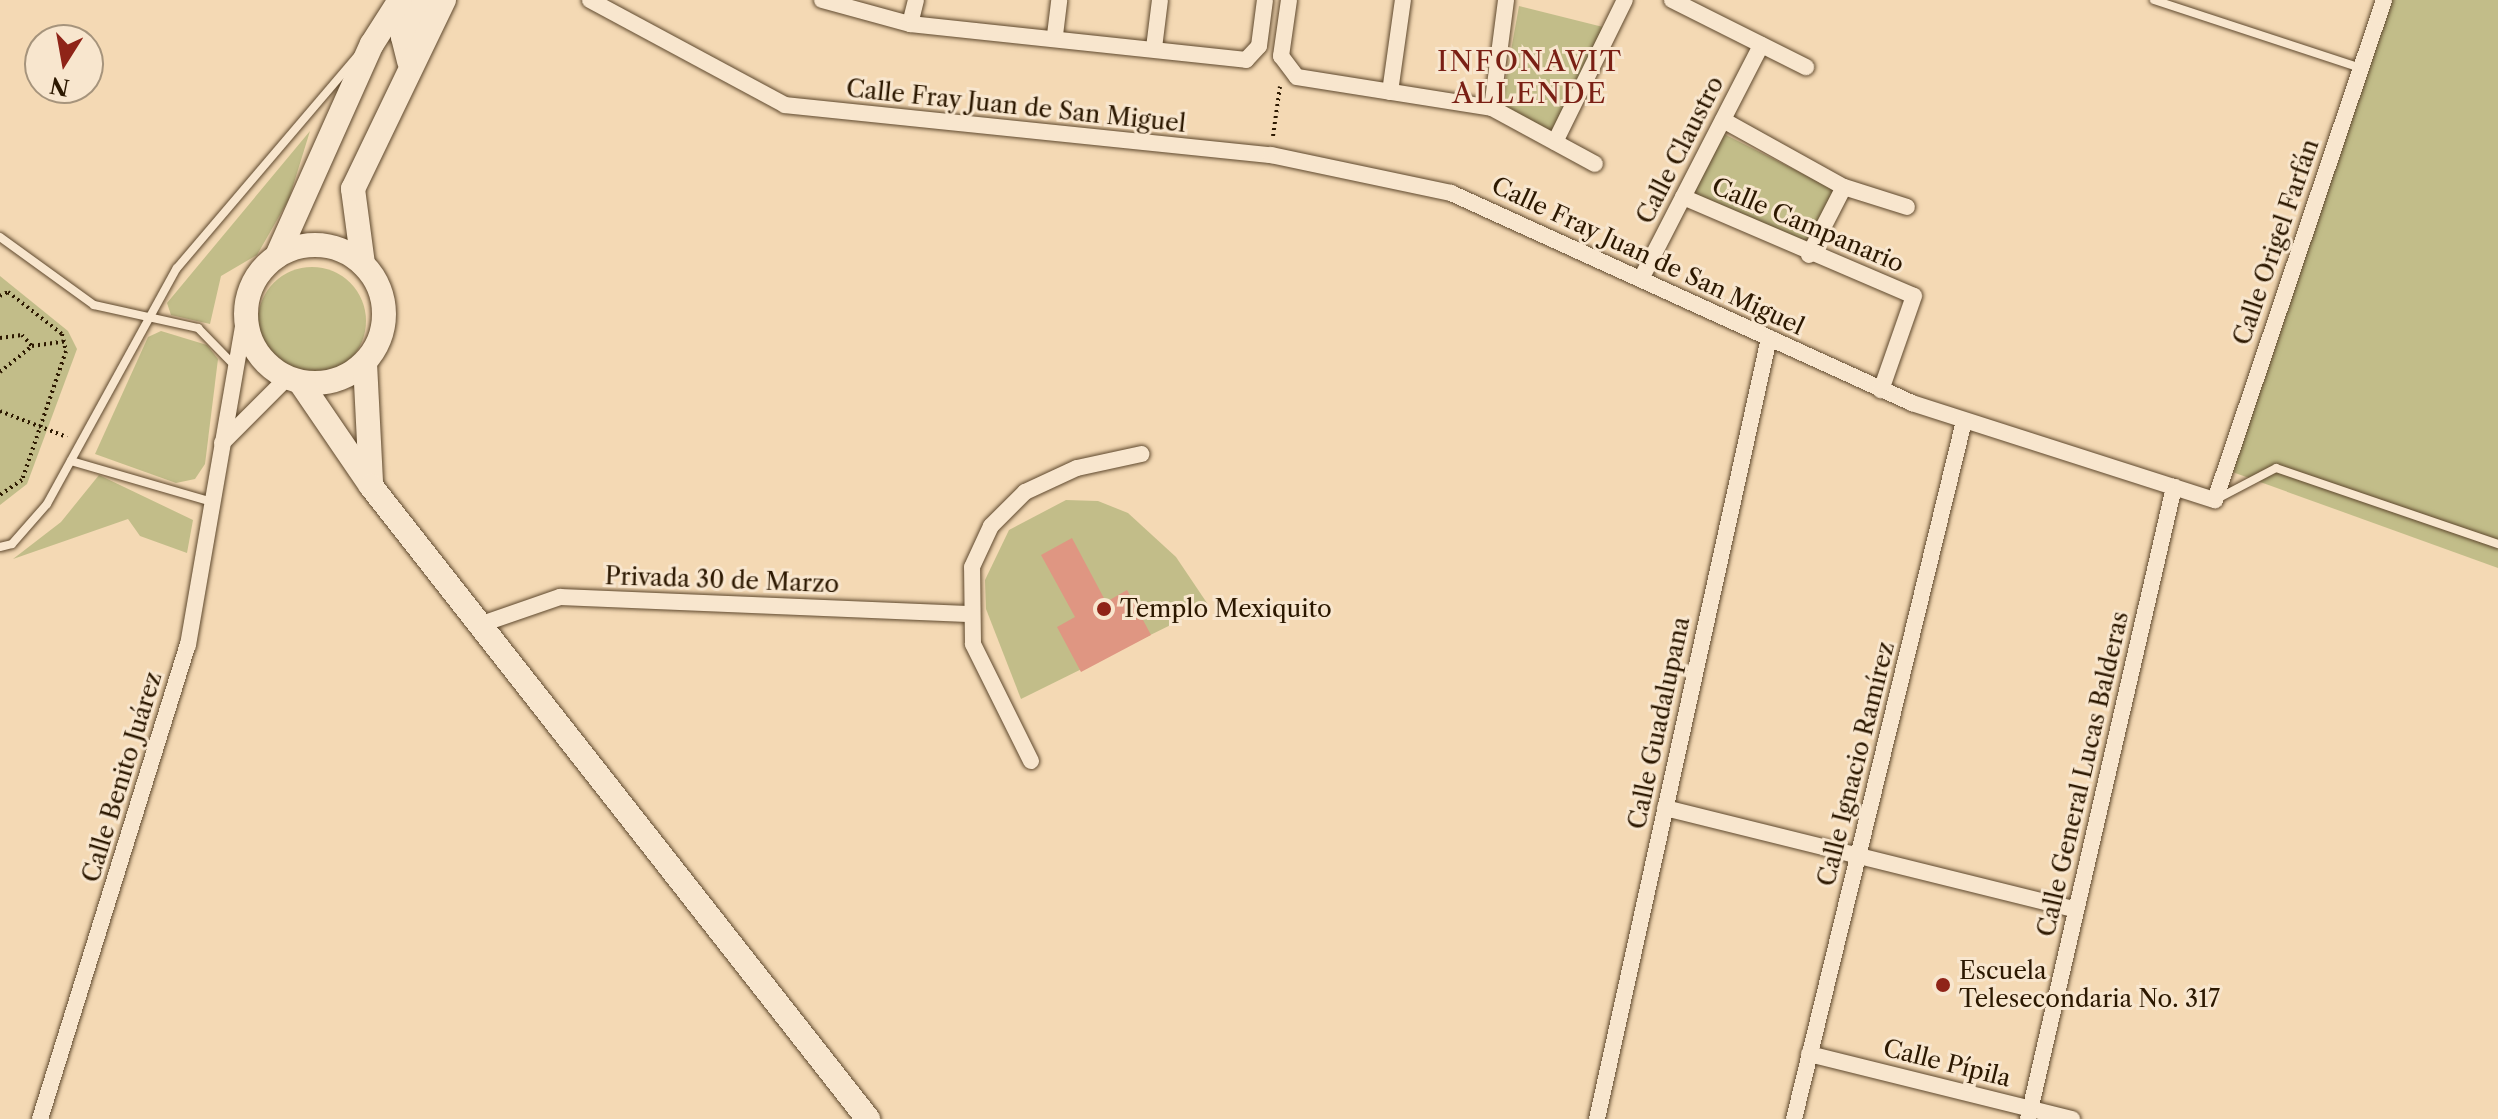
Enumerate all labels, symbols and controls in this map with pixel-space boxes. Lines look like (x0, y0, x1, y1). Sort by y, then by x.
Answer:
north arrow (24, 24, 104, 104)
district label: INFONAVIT ALLENDE (1437, 44, 1623, 110)
text: N (48, 71, 72, 101)
street label: Calle Claustro (1630, 71, 1730, 229)
street label: Calle Fray Juan de San Miguel (844, 74, 1188, 138)
street label: Calle Origel Farfán (2227, 135, 2325, 349)
street label: Calle Fray Juan de San Miguel (1487, 171, 1809, 341)
street label: Calle Campanario (1708, 171, 1908, 279)
street label: Privada 30 de Marzo (604, 562, 840, 598)
place label: Templo Mexiquito (1120, 595, 1332, 623)
marker: Templo Mexiquito (1095, 600, 1113, 618)
street label: Calle General Lucas Balderas (2032, 609, 2134, 939)
street label: Calle Guadalupana (1622, 614, 1696, 832)
street label: Calle Ignacio Ramírez (1812, 639, 1900, 889)
street label: Calle Benito Juárez (76, 668, 168, 886)
place label: Escuela Telesecondaria No. 317 (1959, 957, 2220, 1013)
marker: Escuela Telesecondaria No. 317 (1934, 976, 1952, 994)
street label: Calle Pípila (1880, 1033, 2014, 1093)

